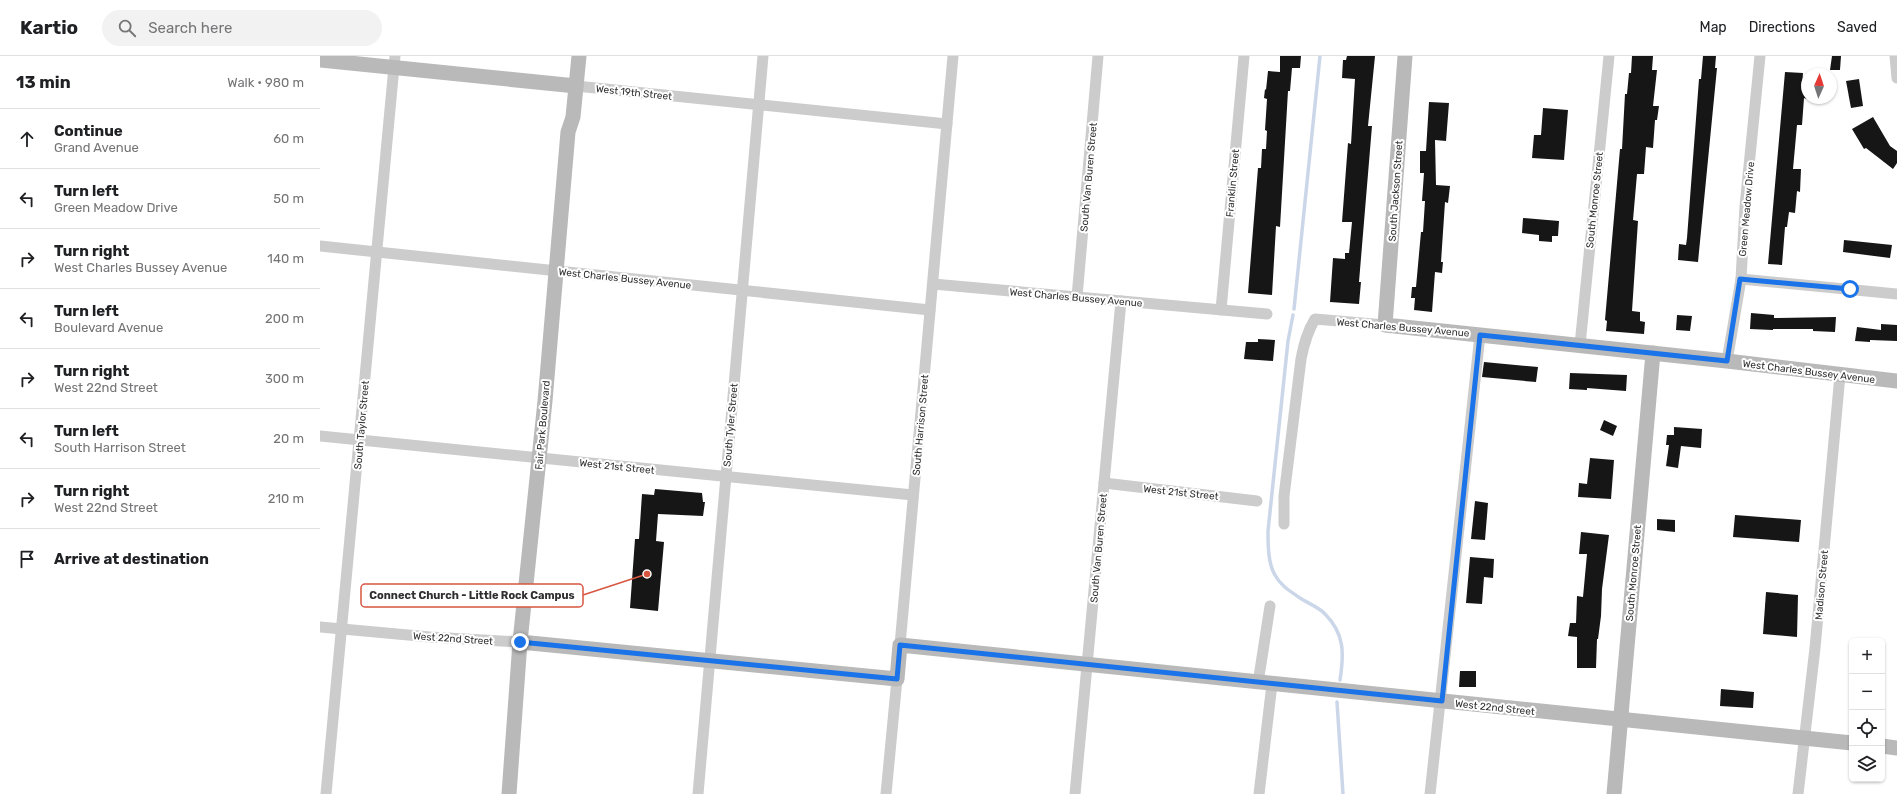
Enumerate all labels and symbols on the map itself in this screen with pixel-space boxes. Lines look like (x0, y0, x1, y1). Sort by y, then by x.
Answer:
north arrow (1801, 68, 1837, 104)
street label: West 19th Street (595, 83, 673, 103)
street label: South Van Buren Street (1078, 122, 1100, 232)
street label: South Jackson Street (1386, 140, 1406, 242)
street label: Franklin Street (1224, 148, 1242, 218)
street label: South Monroe Street (1584, 151, 1606, 249)
street label: Green Meadow Drive (1737, 161, 1757, 257)
street label: West Charles Bussey Avenue (558, 266, 692, 292)
route start (1841, 280, 1859, 298)
street label: West Charles Bussey Avenue (1009, 286, 1143, 310)
street label: West Charles Bussey Avenue (1336, 316, 1470, 340)
street label: West Charles Bussey Avenue (1742, 358, 1876, 386)
street label: South Harrison Street (911, 374, 931, 476)
street label: South Taylor Street (352, 380, 372, 470)
street label: Fair Park Boulevard (533, 380, 553, 470)
street label: South Tyler Street (721, 383, 741, 467)
street label: West 21st Street (579, 457, 655, 477)
street label: West 21st Street (1143, 483, 1219, 503)
street label: South Van Buren Street (1088, 493, 1110, 603)
street label: South Monroe Street (1624, 524, 1644, 622)
street label: Madison Street (1813, 550, 1831, 621)
callout: Connect Church - Little Rock Campus (361, 584, 583, 607)
text: Connect Church - Little Rock Campus (369, 589, 575, 602)
street label: West 22nd Street (413, 630, 493, 648)
route end (511, 633, 529, 651)
street label: West 22nd Street (1455, 698, 1535, 718)

